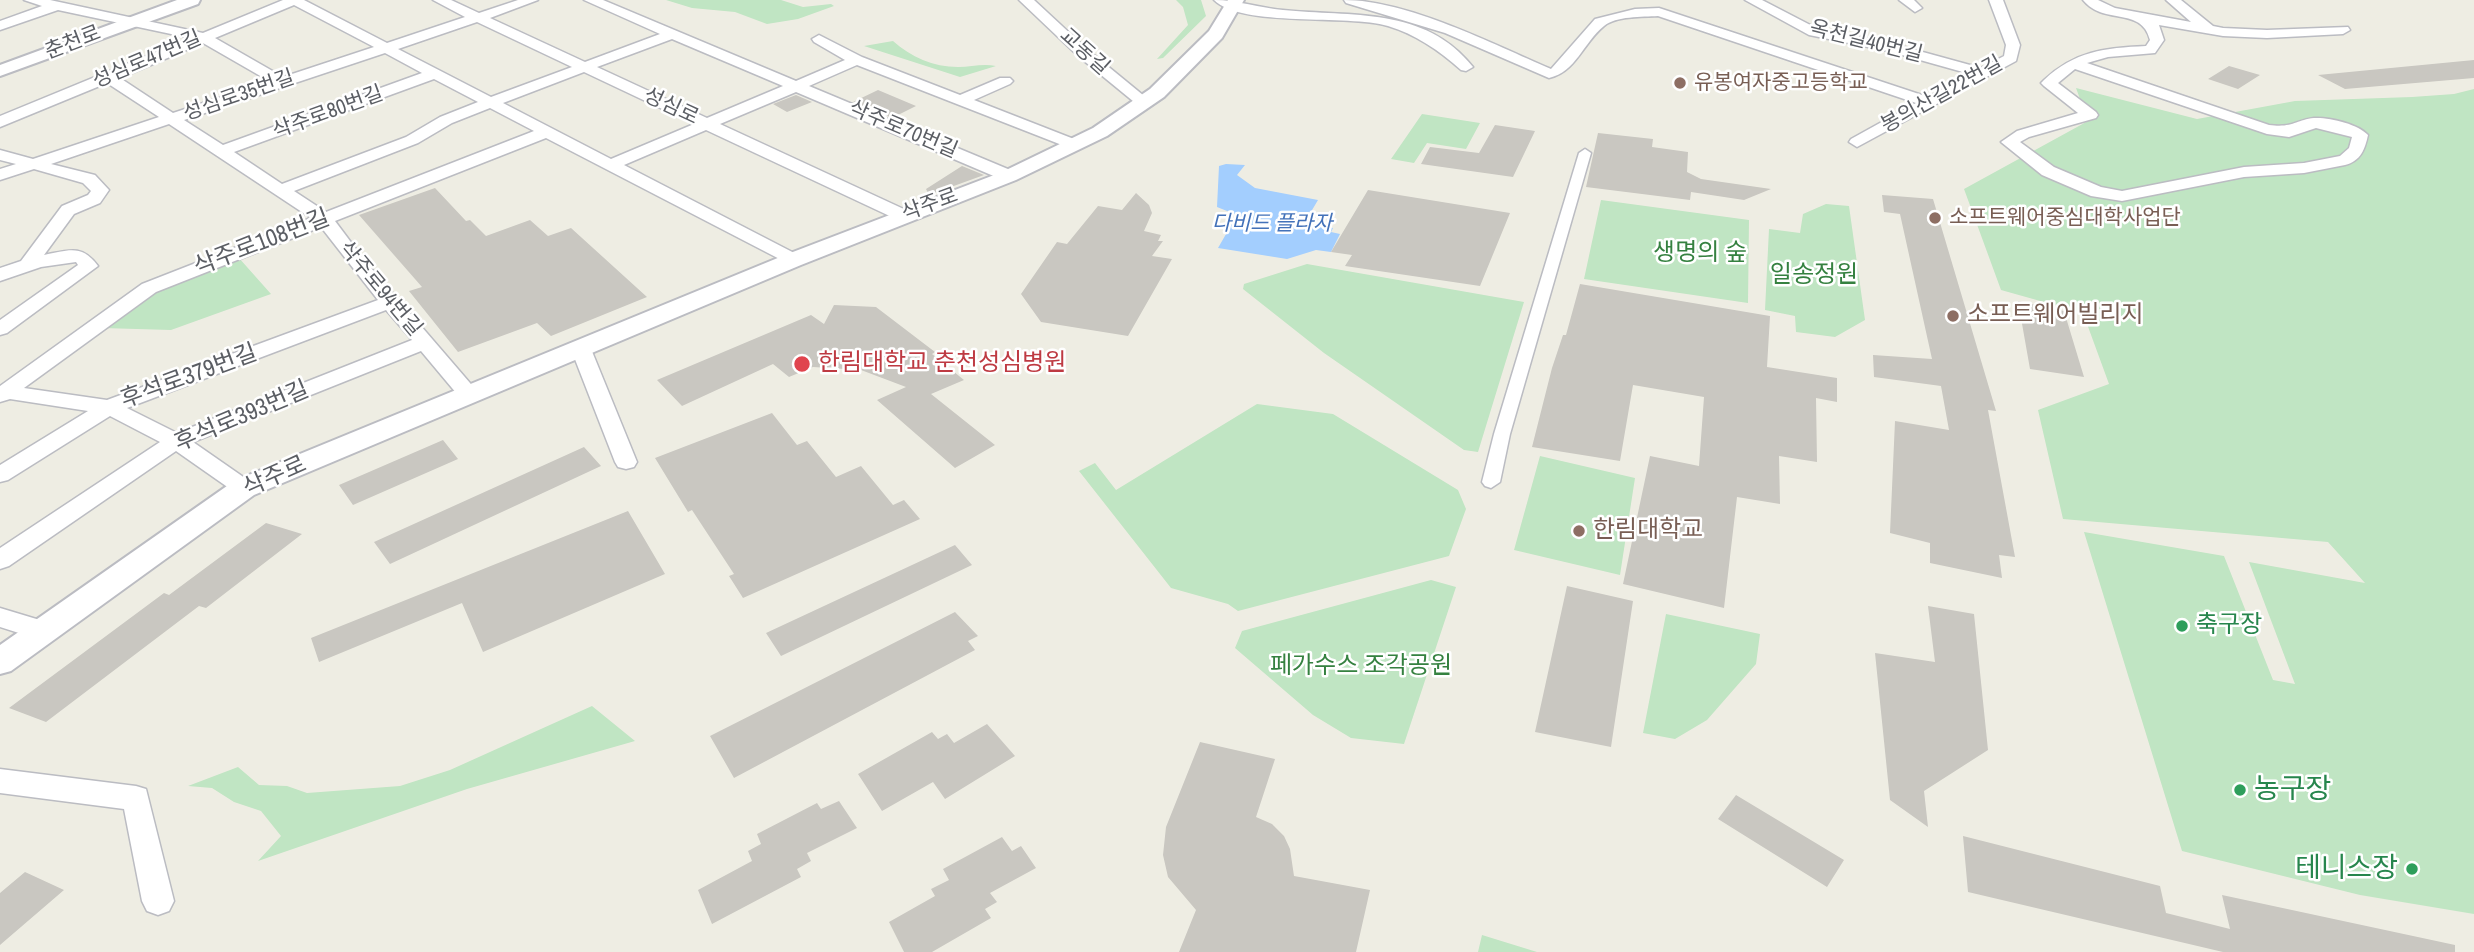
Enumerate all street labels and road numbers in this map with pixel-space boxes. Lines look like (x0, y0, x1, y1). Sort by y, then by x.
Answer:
street label: 옥천길40번길 (1807, 16, 1925, 68)
street label: 춘천로 (41, 21, 105, 65)
street label: 교동길 (1054, 23, 1114, 81)
street label: 성심로47번길 (89, 26, 205, 94)
street label: 봉의산길22번길 (1877, 51, 2007, 139)
street label: 성심로35번길 (180, 65, 298, 127)
street label: 삭주로80번길 (269, 81, 387, 145)
street label: 성심로 (639, 83, 703, 131)
street label: 삭주로70번길 (845, 96, 961, 164)
street label: 삭주로 (898, 183, 962, 227)
street label: 삭주로108번길 (190, 204, 334, 282)
street label: 삭주로94번길 (333, 237, 427, 341)
street label: 후석로379번길 (117, 339, 261, 415)
street label: 후석로393번길 (170, 376, 314, 458)
street label: 삭주로 (239, 450, 311, 504)

